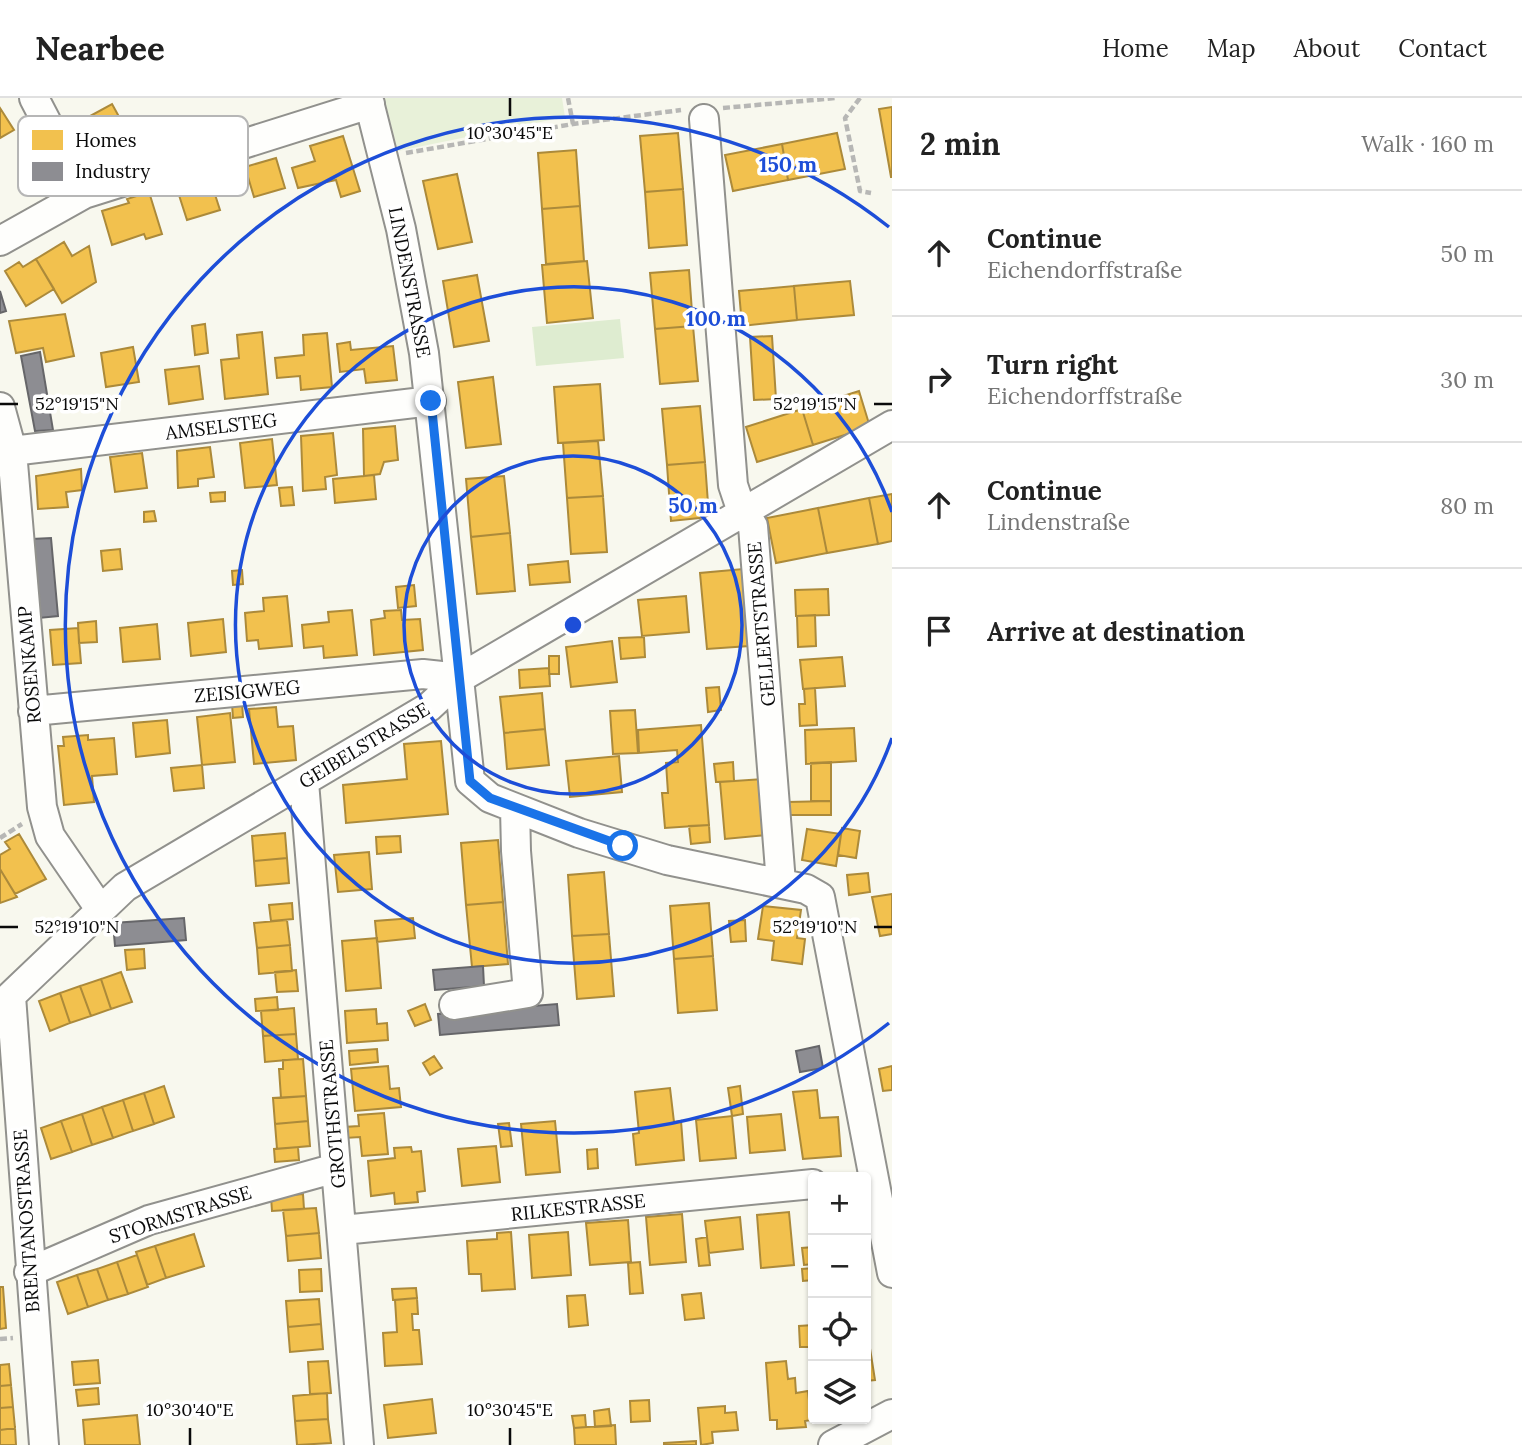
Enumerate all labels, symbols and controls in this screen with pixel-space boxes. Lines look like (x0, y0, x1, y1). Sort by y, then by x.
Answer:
text: Nearbee (35, 27, 165, 69)
text: Home (1102, 33, 1169, 64)
text: Map (1207, 33, 1256, 64)
text: About (1294, 33, 1360, 64)
text: Contact (1398, 33, 1487, 64)
legend (18, 116, 248, 196)
text: 10°30'45"E (467, 121, 553, 144)
text: 2 min (920, 125, 1000, 163)
text: Homes (75, 128, 137, 152)
text: Walk · 160 m (1361, 129, 1494, 158)
text: 150 m (759, 151, 817, 178)
text: Industry (75, 159, 150, 183)
street label: LINDENSTRASSE (384, 205, 436, 359)
text: Continue (987, 222, 1102, 255)
icon: ahead (920, 234, 958, 272)
text: 50 m (1441, 239, 1494, 268)
text: Eichendorffstraße (987, 255, 1183, 284)
text: 100 m (686, 305, 746, 332)
text: Turn right (987, 348, 1118, 381)
icon: right (920, 360, 958, 398)
text: 30 m (1440, 365, 1494, 394)
text: Eichendorffstraße (987, 381, 1183, 410)
route end (415, 385, 446, 416)
text: 52°19'15"N (35, 392, 119, 415)
text: 52°19'15"N (773, 392, 857, 415)
street label: AMSELSTEG (163, 407, 279, 445)
text: Continue (987, 474, 1102, 507)
icon: ahead (920, 486, 958, 524)
text: 80 m (1440, 491, 1494, 520)
text: 50 m (668, 492, 718, 519)
text: Lindenstraße (987, 507, 1130, 536)
street label: GELLERTSTRASSE (742, 541, 780, 707)
street label: ROSENKAMP (12, 605, 46, 725)
icon: arrive (920, 612, 958, 650)
centre of rings (561, 613, 585, 637)
text: Arrive at destination (987, 615, 1245, 648)
street label: ZEISIGWEG (193, 674, 302, 708)
street label: GEIBELSTRASSE (294, 697, 434, 793)
route start (607, 830, 638, 861)
text: 52°19'10"N (34, 915, 120, 938)
text: 52°19'10"N (772, 915, 858, 938)
street label: GROTHSTRASSE (314, 1039, 350, 1189)
street label: BRENTANOSTRASSE (8, 1128, 44, 1314)
map controls (808, 1172, 871, 1424)
button: + (808, 1172, 871, 1235)
street label: STORMSTRASSE (106, 1180, 254, 1248)
street label: RILKESTRASSE (510, 1188, 646, 1226)
button: − (808, 1235, 871, 1298)
button: locate (808, 1298, 871, 1361)
button: layers (808, 1361, 871, 1424)
text: 10°30'40"E (146, 1398, 234, 1421)
text: 10°30'45"E (467, 1398, 553, 1421)

